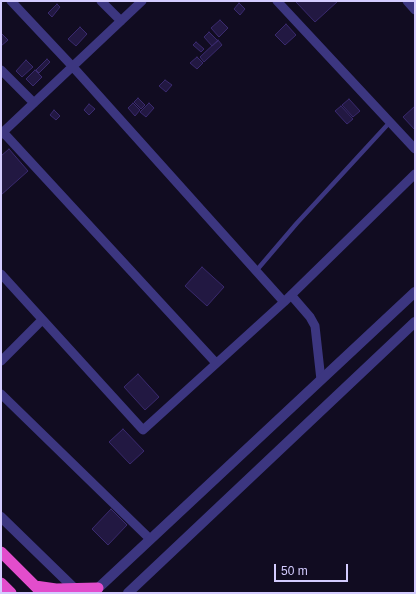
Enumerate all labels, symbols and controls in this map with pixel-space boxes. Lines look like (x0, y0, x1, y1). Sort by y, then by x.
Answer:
scale bar (276, 556, 350, 582)
text: 50 m (281, 564, 308, 578)

